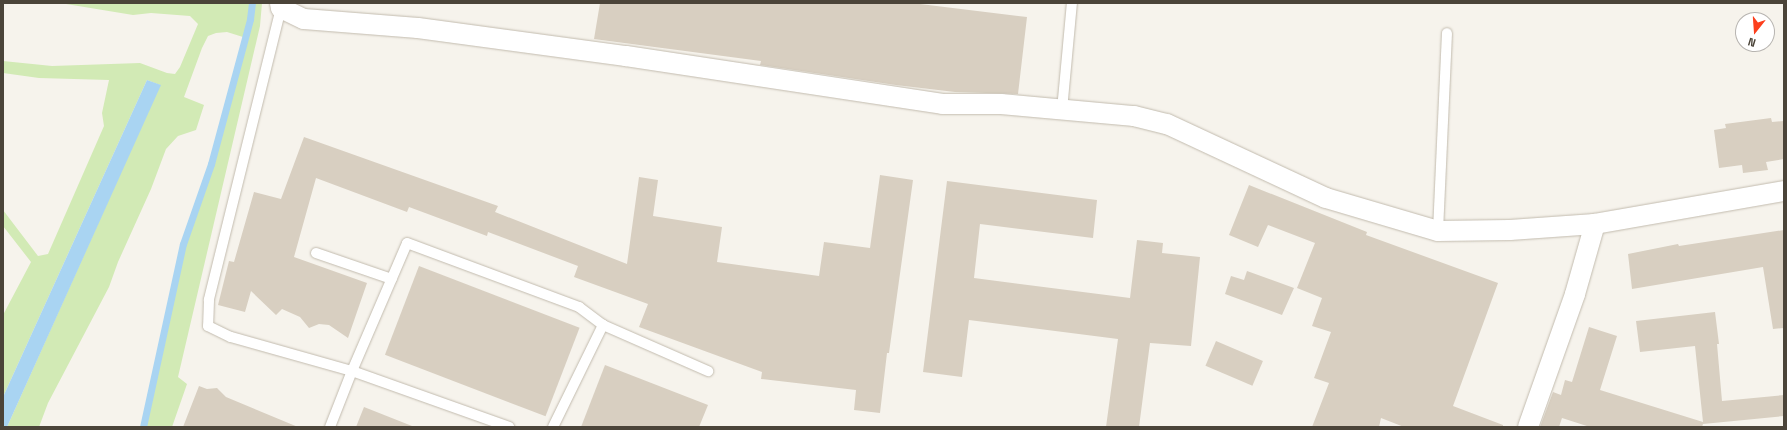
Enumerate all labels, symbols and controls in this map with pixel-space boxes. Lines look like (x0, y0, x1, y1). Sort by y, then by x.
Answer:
north arrow (1735, 12, 1775, 52)
text: N (1746, 35, 1757, 50)

